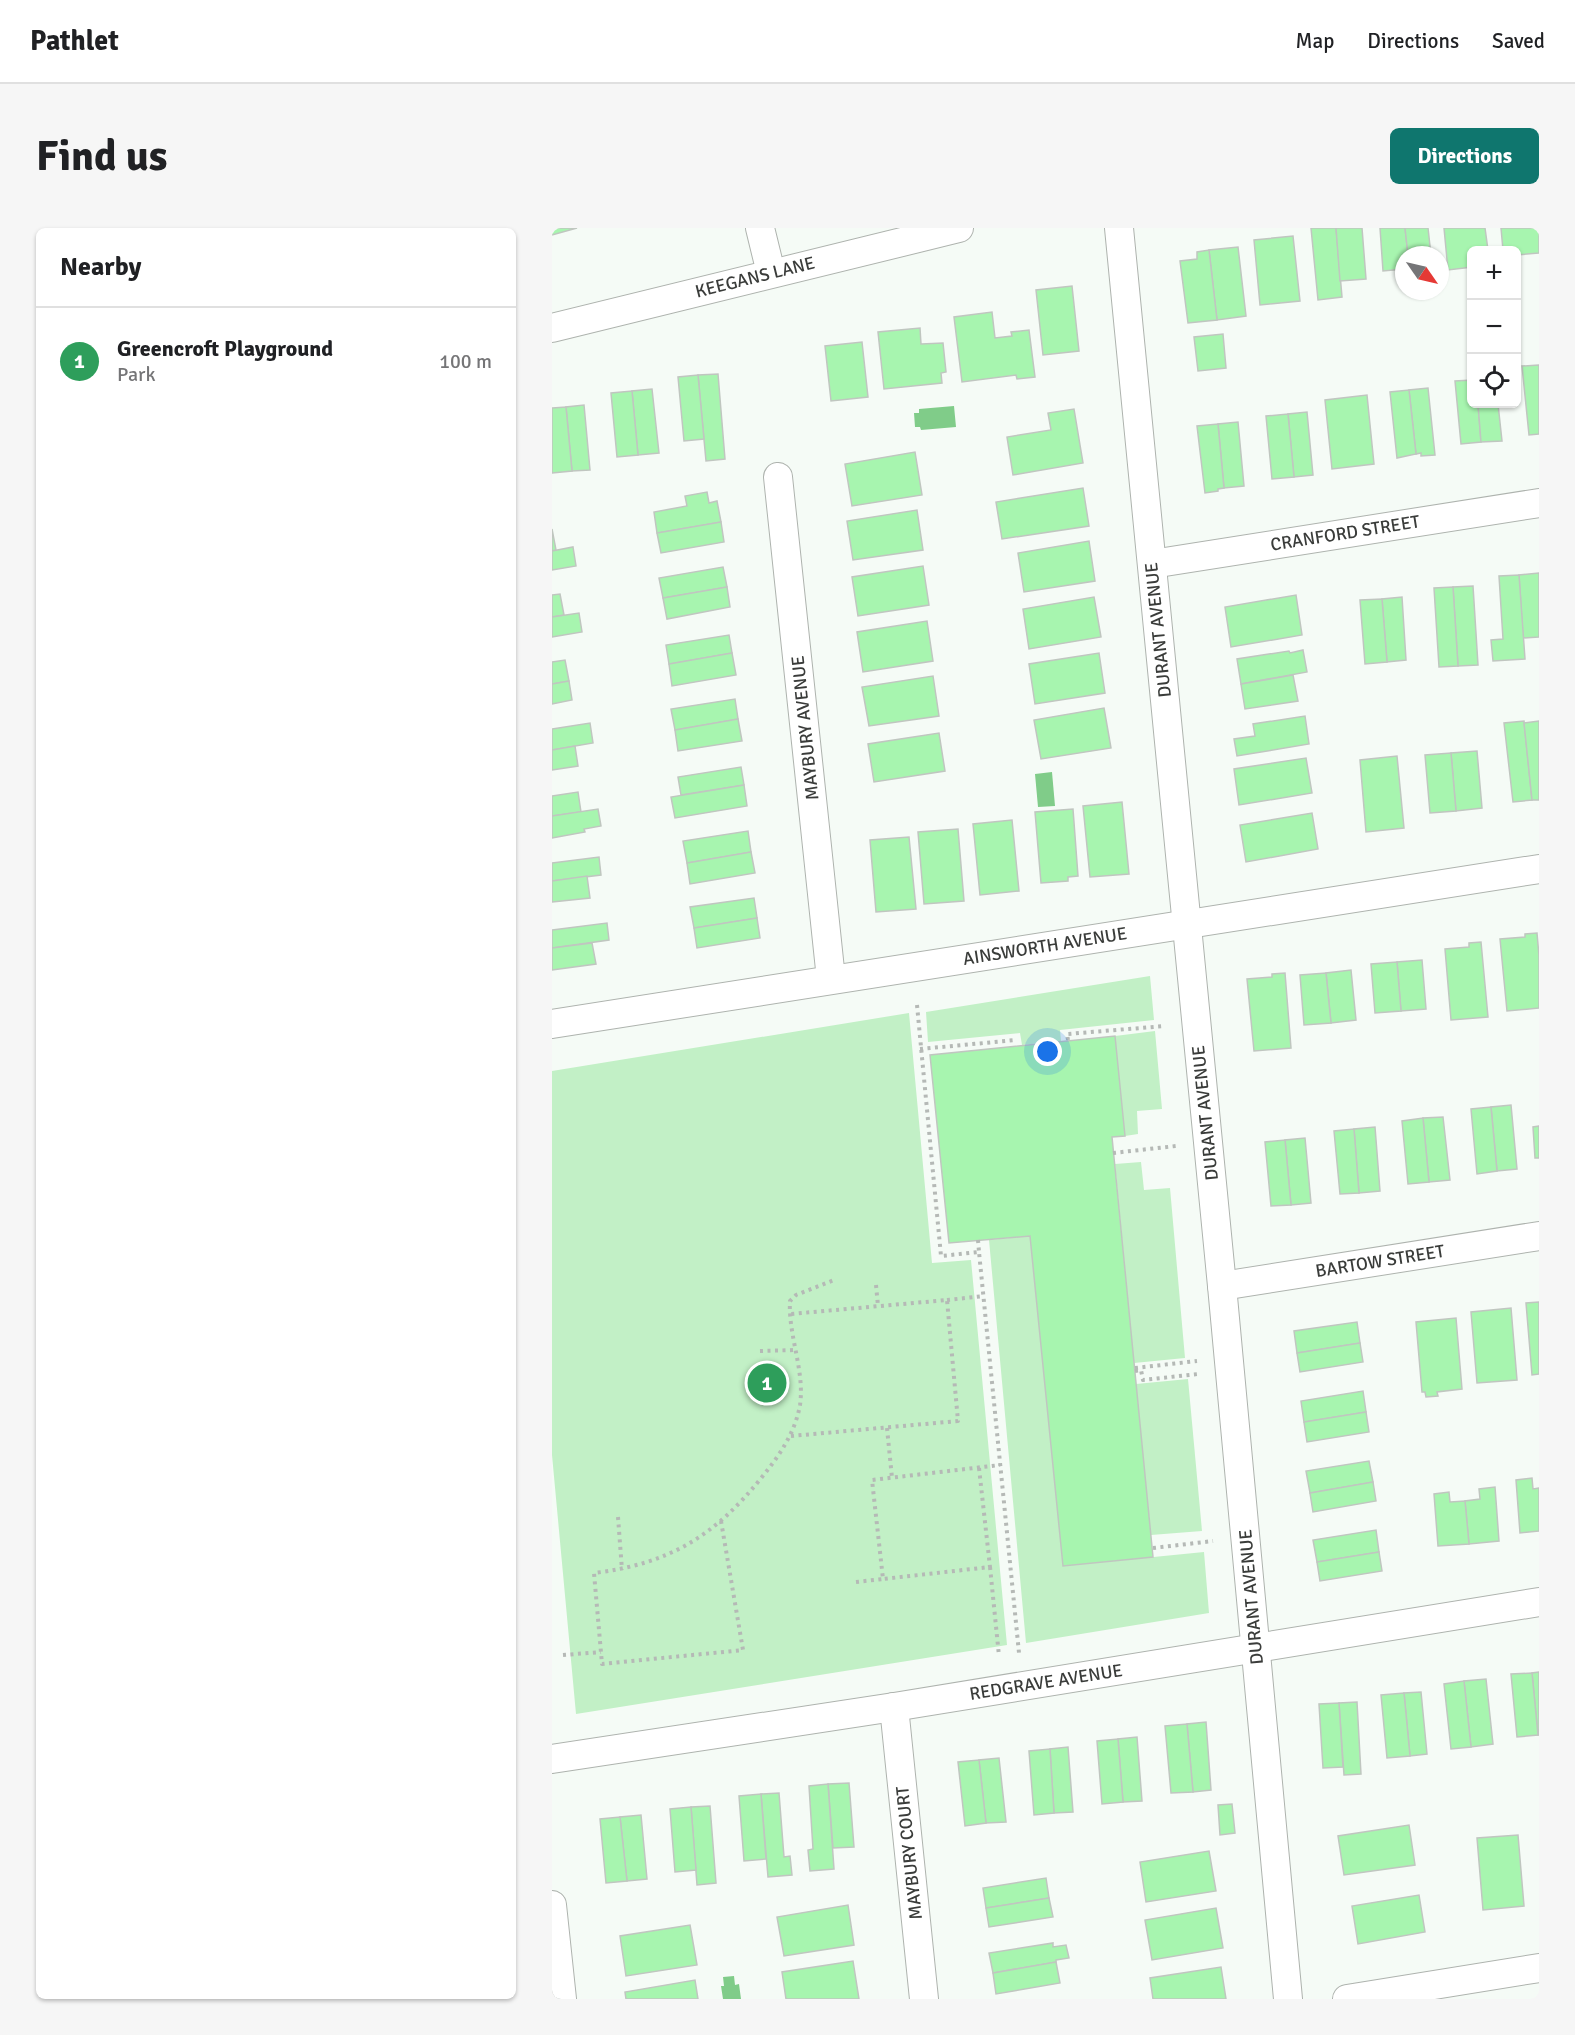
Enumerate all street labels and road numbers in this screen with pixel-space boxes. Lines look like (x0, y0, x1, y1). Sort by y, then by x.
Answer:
street label: KEEGANS LANE (693, 252, 817, 302)
street label: CRANFORD STREET (1269, 510, 1421, 556)
street label: DURANT AVENUE (1140, 561, 1176, 699)
street label: MAYBURY AVENUE (786, 655, 824, 801)
street label: AINSWORTH AVENUE (961, 922, 1129, 970)
street label: DURANT AVENUE (1187, 1044, 1223, 1182)
street label: BARTOW STREET (1314, 1240, 1446, 1282)
street label: DURANT AVENUE (1234, 1528, 1268, 1666)
street label: REDGRAVE AVENUE (968, 1659, 1124, 1705)
street label: MAYBURY COURT (891, 1785, 927, 1921)

